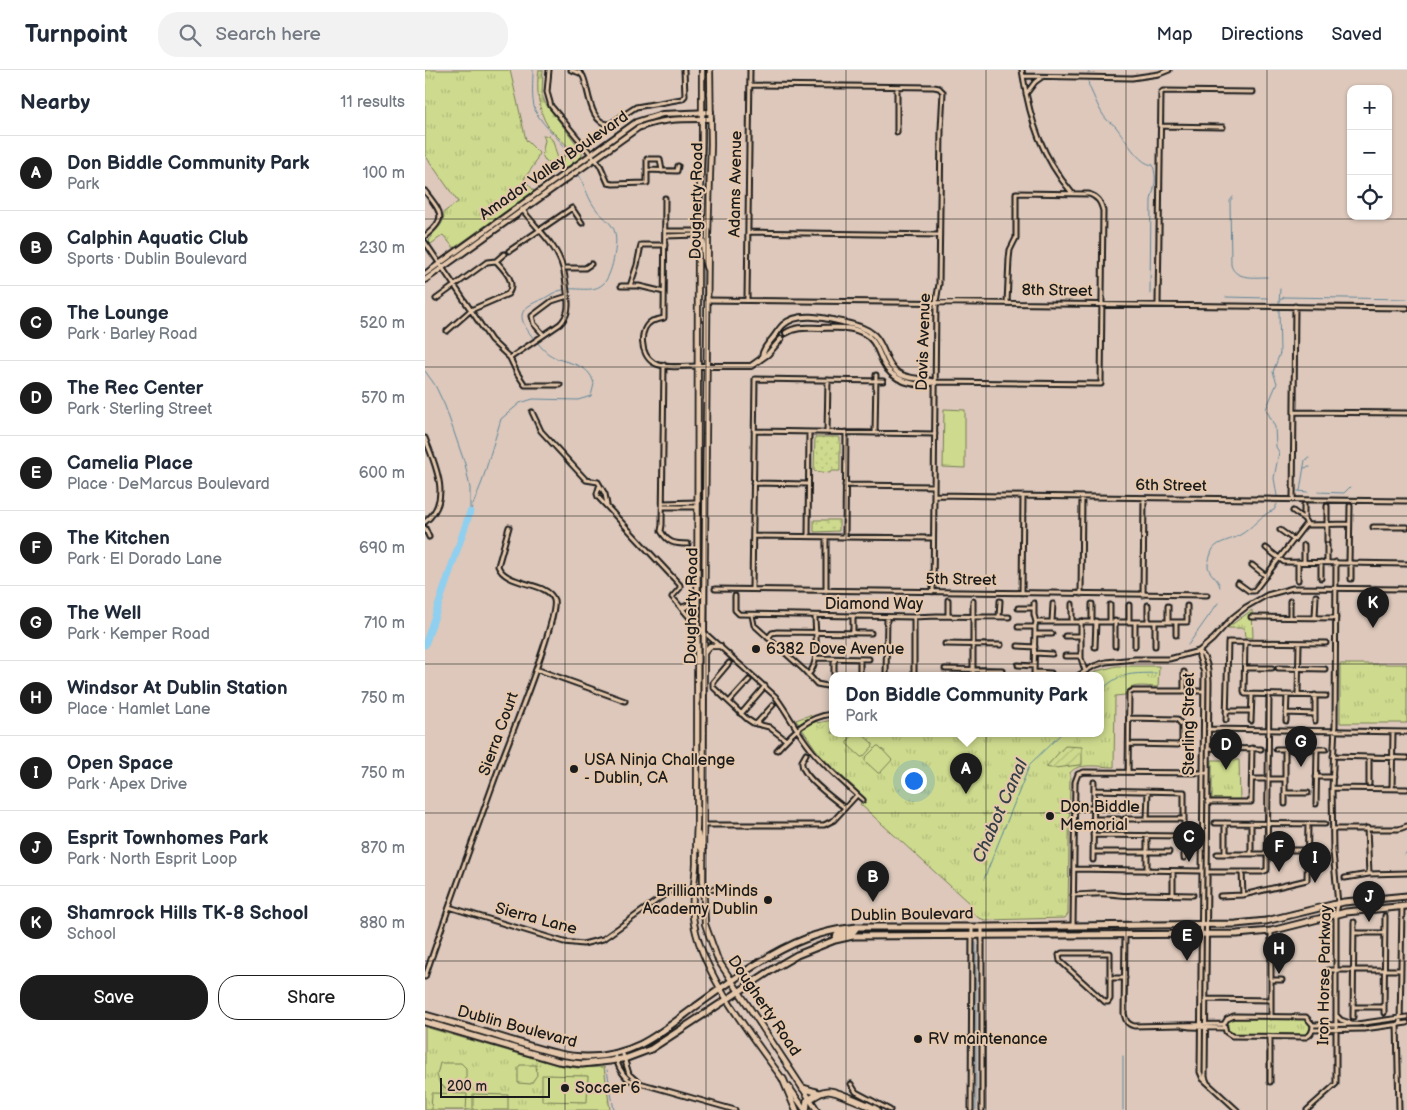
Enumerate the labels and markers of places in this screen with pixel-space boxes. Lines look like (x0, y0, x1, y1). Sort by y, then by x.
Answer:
pin: K (1357, 587, 1389, 628)
place label: 6382 Dove Avenue (766, 640, 905, 659)
marker: 6382 Dove Avenue (750, 643, 762, 655)
pin: G (1285, 726, 1317, 767)
pin: D (1210, 729, 1242, 770)
place label: USA Ninja Challenge - Dublin, CA (584, 751, 736, 788)
pin: A (950, 753, 982, 794)
marker: USA Ninja Challenge - Dublin, CA (568, 763, 580, 775)
place label: Don Biddle Memorial (1060, 798, 1140, 835)
marker: Don Biddle Memorial (1044, 810, 1056, 822)
pin: C (1173, 821, 1205, 862)
pin: F (1263, 831, 1295, 872)
pin: I (1299, 842, 1331, 883)
pin: B (857, 861, 889, 902)
pin: J (1353, 881, 1385, 922)
place label: Brilliant Minds Academy Dublin (643, 882, 758, 919)
marker: Brilliant Minds Academy Dublin (762, 894, 774, 906)
pin: E (1171, 920, 1203, 961)
pin: H (1263, 933, 1295, 974)
place label: RV maintenance (928, 1030, 1048, 1049)
marker: RV maintenance (912, 1033, 924, 1045)
place label: Soccer 6 (575, 1079, 640, 1098)
marker: Soccer 6 (559, 1082, 571, 1094)

